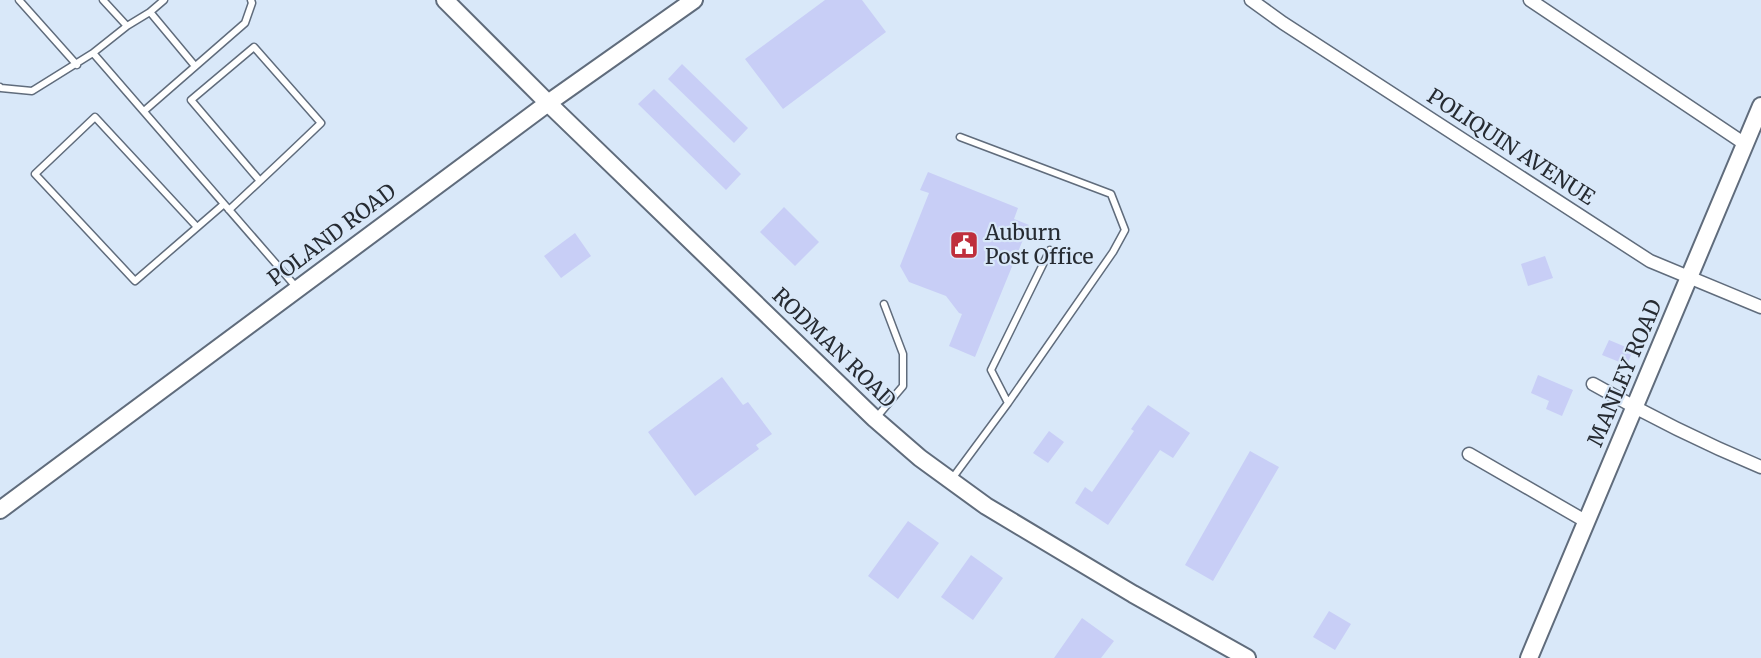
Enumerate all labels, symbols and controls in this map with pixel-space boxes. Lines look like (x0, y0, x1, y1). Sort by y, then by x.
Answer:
street label: POLIQUIN AVENUE (1422, 82, 1601, 211)
street label: POLAND ROAD (262, 177, 401, 292)
place label: Auburn Post Office (984, 219, 1094, 270)
public building icon: Auburn Post Office (948, 229, 980, 261)
street label: RODMAN ROAD (767, 282, 902, 414)
street label: MANLEY ROAD (1581, 295, 1668, 450)

